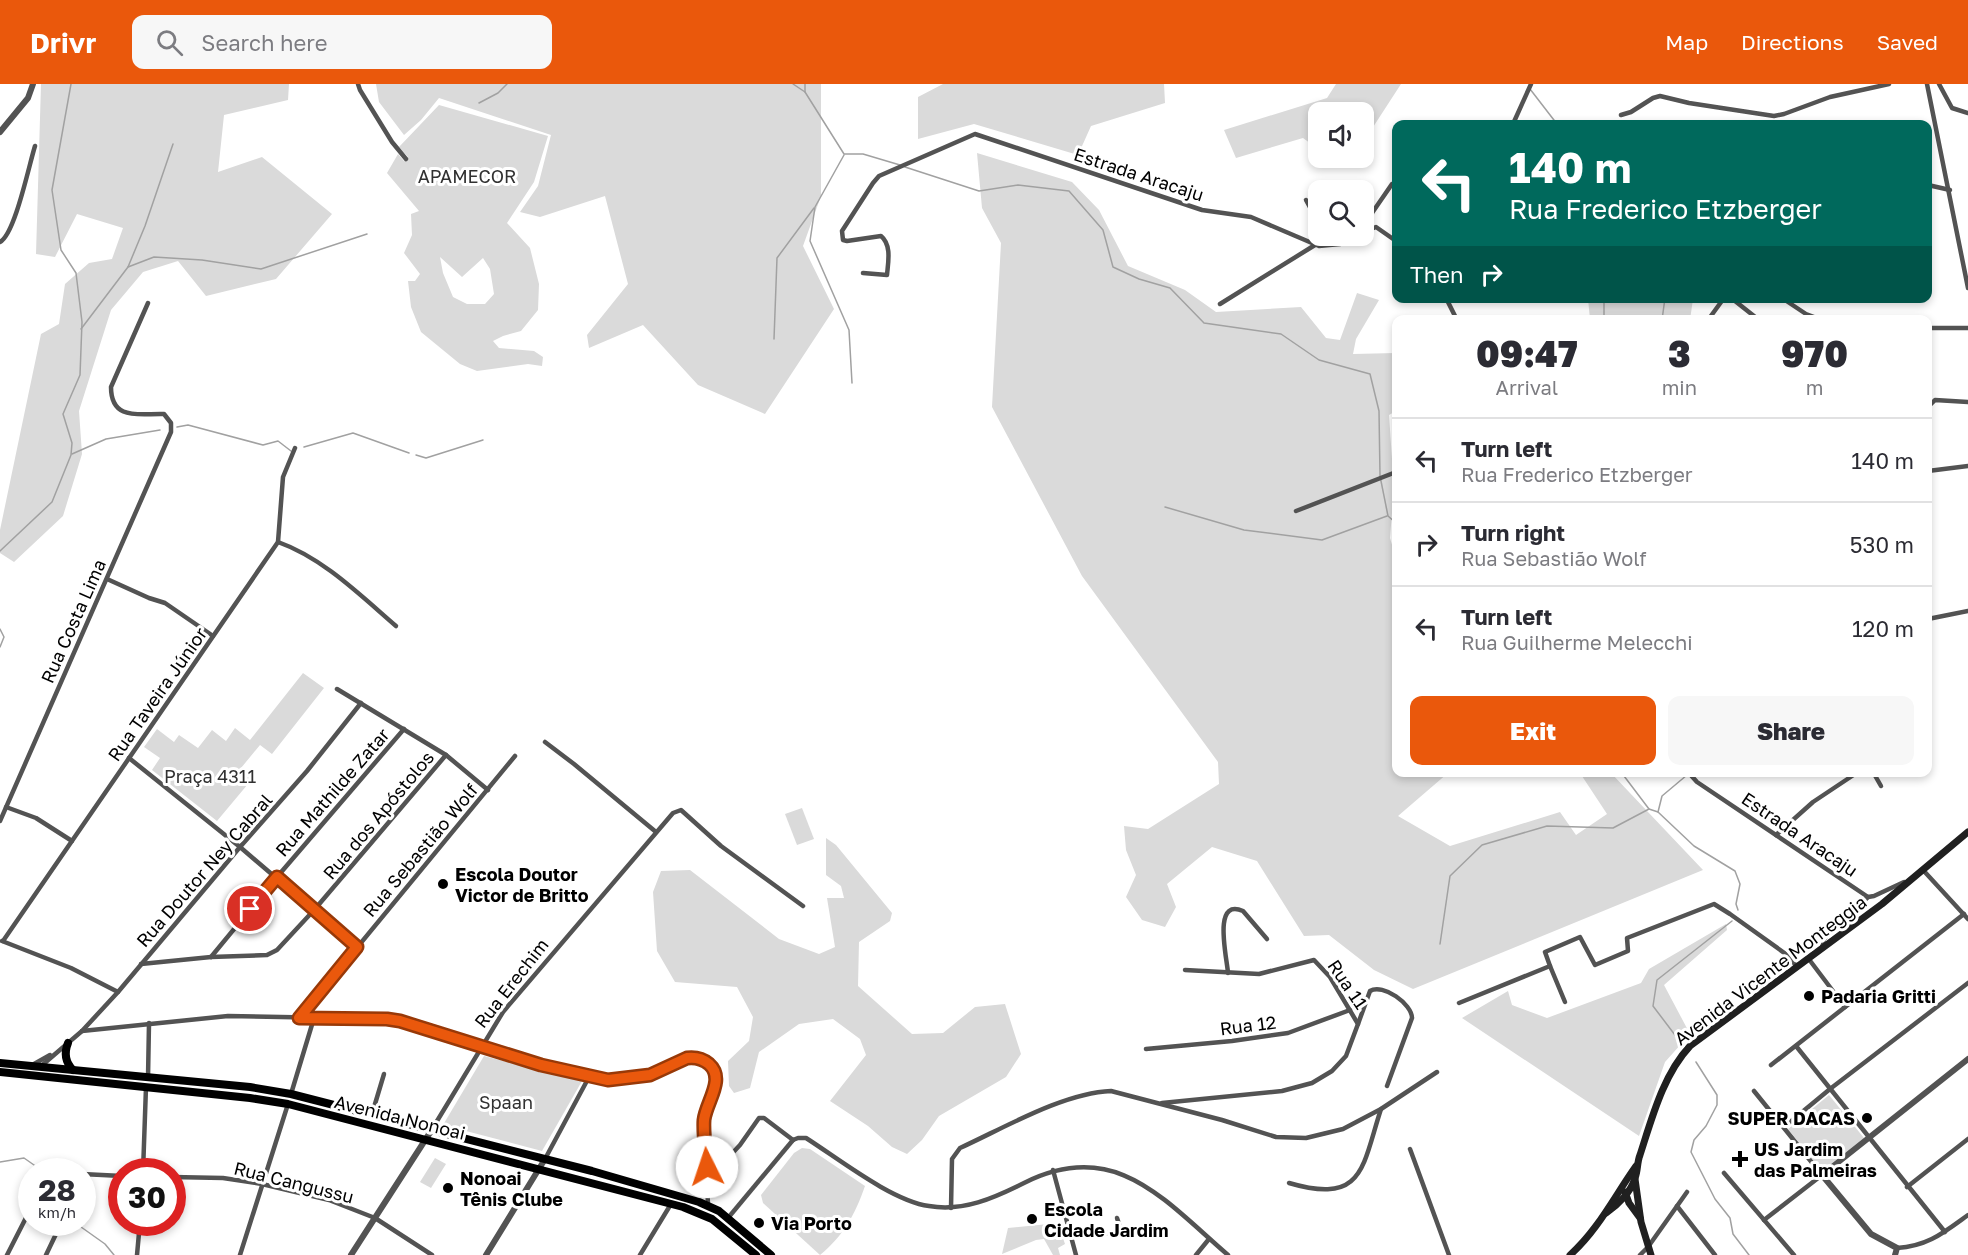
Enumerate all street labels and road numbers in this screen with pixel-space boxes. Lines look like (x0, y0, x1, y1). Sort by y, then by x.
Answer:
street label: Estrada Aracaju (1071, 143, 1207, 205)
street label: Rua Costa Lima (36, 556, 110, 686)
street label: Rua Taveira Júnior (103, 623, 211, 765)
street label: Rua Mathilde Zatar (270, 723, 394, 861)
street label: Rua dos Apóstolos (318, 746, 438, 884)
street label: Rua Sebastião Wolf (358, 779, 482, 921)
street label: Estrada Aracaju (1738, 787, 1862, 881)
street label: Rua Doutor Ney Cabral (131, 789, 277, 951)
street label: Avenida Vicente Monteggia (1670, 891, 1870, 1049)
street label: Rua Erechim (469, 934, 553, 1032)
street label: Rua 11 (1324, 955, 1373, 1013)
street label: Rua 12 (1219, 1011, 1277, 1039)
street label: Avenida Nonoai (332, 1090, 468, 1144)
street label: Rua Cangussu (232, 1156, 356, 1208)

